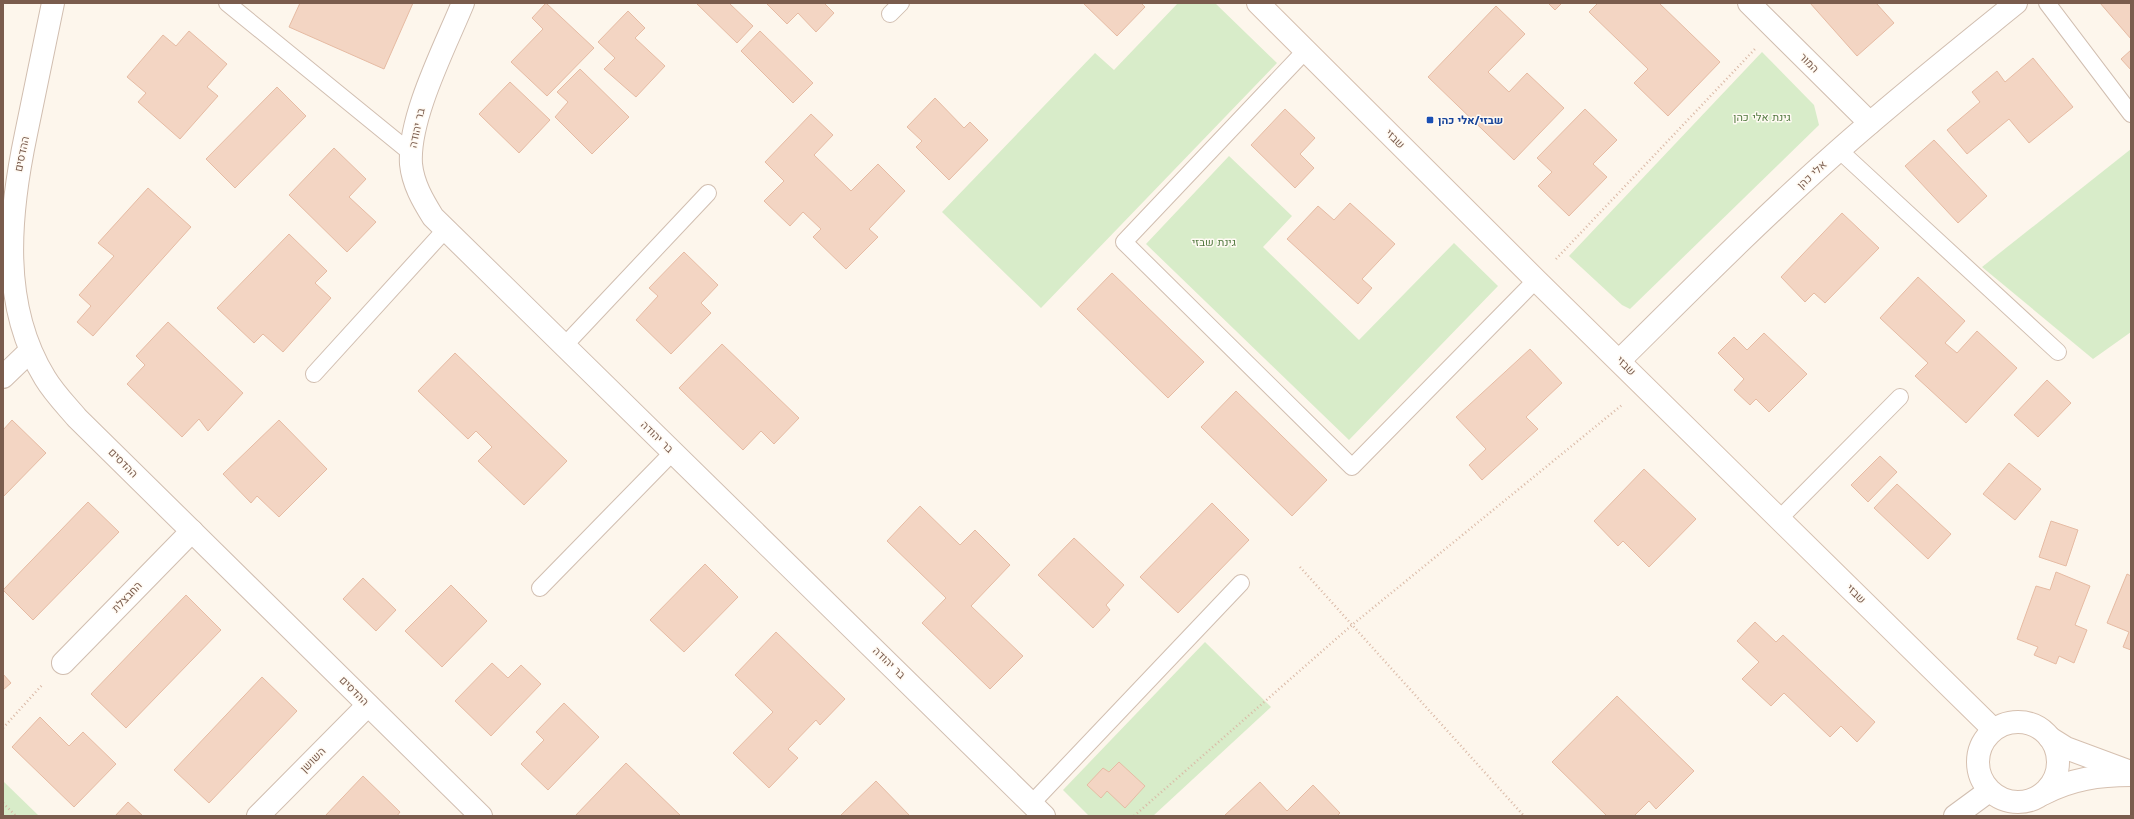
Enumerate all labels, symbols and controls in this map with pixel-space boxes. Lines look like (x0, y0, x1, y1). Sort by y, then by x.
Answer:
street label: המור (1797, 51, 1821, 75)
street label: בר יהודה (406, 107, 428, 149)
park label: גינת אלי כהן (1733, 111, 1791, 124)
place label: שבזי/אלי כהן (1438, 114, 1503, 127)
marker: שבזי/אלי כהן (1425, 115, 1435, 125)
street label: שבזי (1383, 127, 1407, 151)
street label: ההדסים (12, 135, 32, 173)
street label: אלי כהן (1795, 158, 1829, 192)
park label: גינת שבזי (1192, 236, 1236, 249)
street label: שבזי (1614, 354, 1638, 378)
street label: בר יהודה (638, 418, 676, 456)
street label: ההדסים (106, 446, 140, 480)
street label: החבצלת (109, 579, 145, 615)
street label: שבזי (1844, 582, 1868, 606)
street label: בר יהודה (870, 644, 908, 682)
street label: ההדסים (337, 674, 371, 708)
street label: השושן (298, 745, 328, 775)

